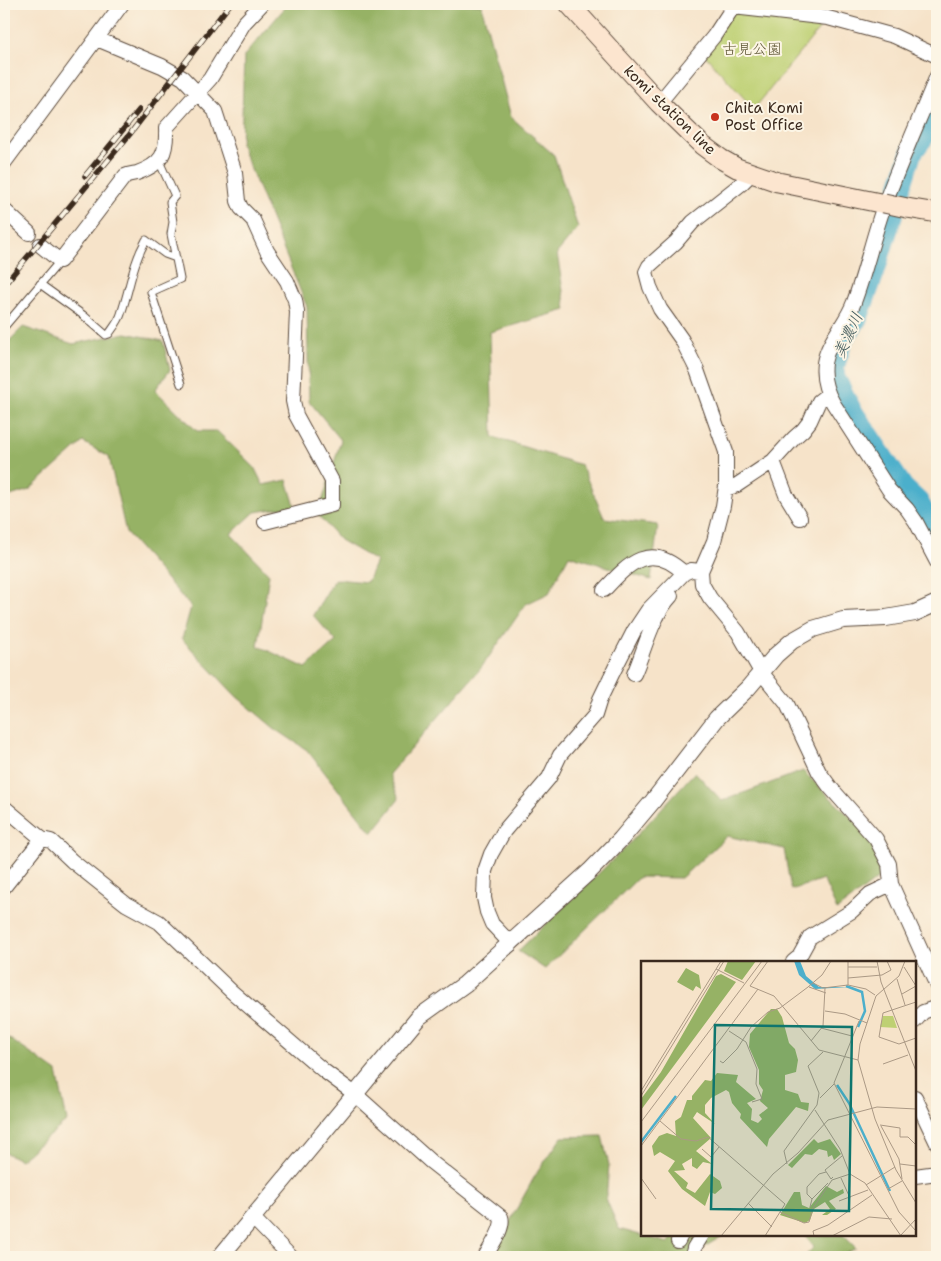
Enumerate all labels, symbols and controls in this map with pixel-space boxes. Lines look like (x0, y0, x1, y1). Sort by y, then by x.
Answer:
park label: 古見公園 (722, 39, 782, 59)
street label: komi station line (619, 61, 721, 159)
place label: Chita Komi Post Office (725, 98, 803, 135)
marker: Chita Komi Post Office (709, 111, 721, 123)
water label: 美濃川 (828, 309, 868, 361)
inset map (641, 961, 916, 1236)

